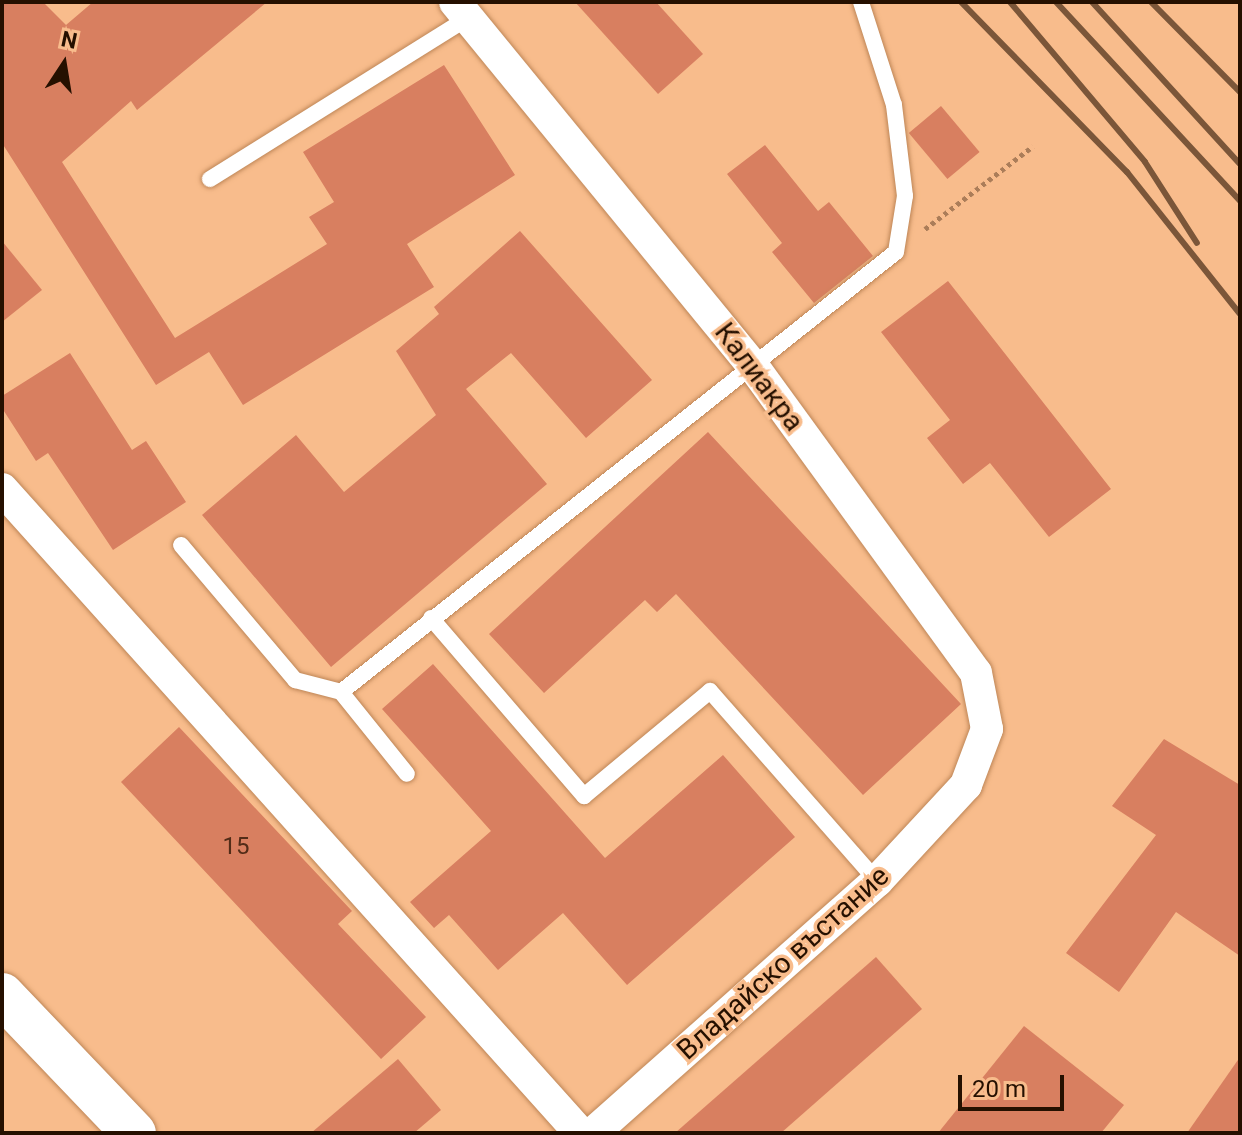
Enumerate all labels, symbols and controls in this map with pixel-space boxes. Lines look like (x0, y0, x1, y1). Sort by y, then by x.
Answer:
north arrow (24, 24, 104, 104)
text: N (59, 26, 79, 54)
street label: Калиакра (707, 316, 811, 438)
house number: 15 (223, 833, 249, 861)
street label: Владайско въстание (670, 859, 896, 1067)
scale bar (962, 1059, 1068, 1109)
text: 20 m (972, 1075, 1026, 1103)

